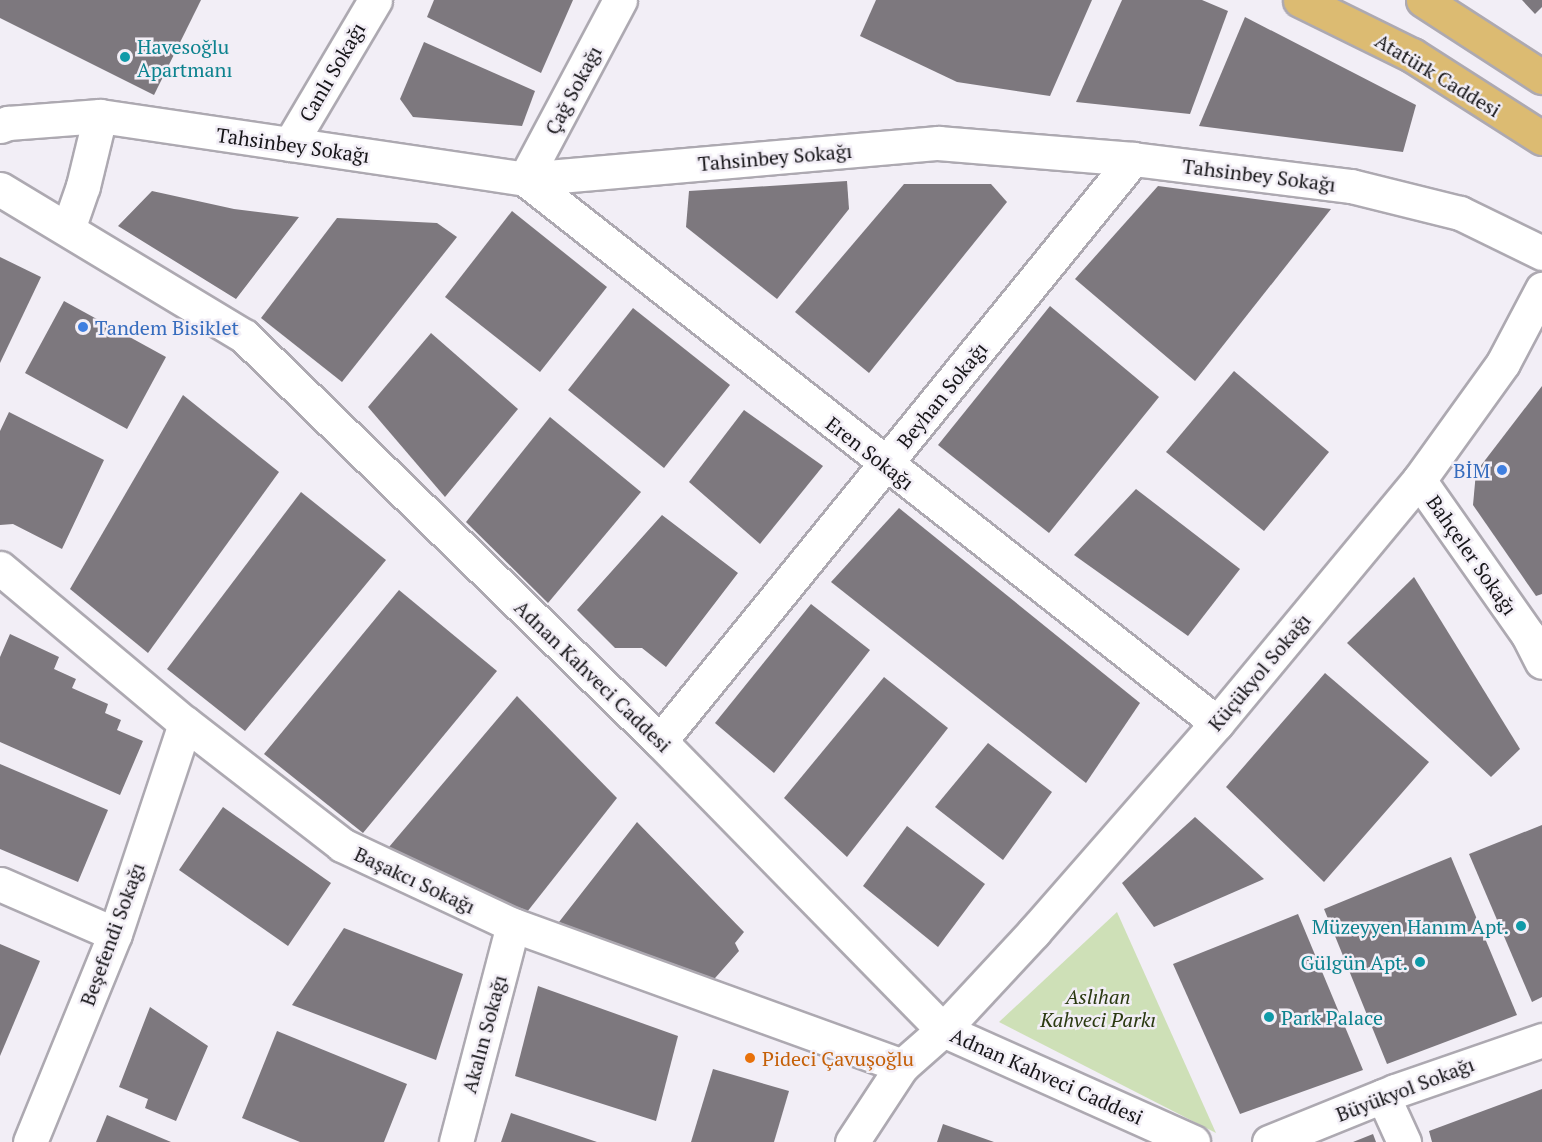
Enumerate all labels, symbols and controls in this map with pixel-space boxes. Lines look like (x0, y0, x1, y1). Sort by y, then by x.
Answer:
street label: Canlı Sokağı (294, 18, 370, 126)
street label: Atatürk Caddesi (1371, 28, 1505, 122)
place label: Havesoğlu Apartmanı (137, 34, 232, 81)
street label: Çağ Sokağı (540, 41, 606, 139)
marker: Havesoğlu Apartmanı (118, 50, 132, 64)
street label: Tahsinbey Sokağı (215, 122, 371, 168)
street label: Tahsinbey Sokağı (697, 138, 853, 176)
street label: Tahsinbey Sokağı (1181, 154, 1337, 196)
place label: Tandem Bisiklet (95, 315, 239, 339)
marker: Tandem Bisiklet (76, 320, 90, 334)
street label: Beyhan Sokağı (892, 337, 992, 453)
street label: Eren Sokağı (821, 411, 919, 495)
place label: BİM (1453, 458, 1490, 482)
marker: BİM (1495, 463, 1509, 477)
street label: Bahçeler Sokağı (1422, 491, 1522, 619)
street label: Adnan Kahveci Caddesi (510, 595, 676, 757)
street label: Küçükyol Sokağı (1203, 608, 1315, 736)
street label: Başakcı Sokağı (351, 842, 479, 918)
street label: Beşefendi Sokağı (75, 859, 149, 1009)
place label: Müzeyyen Hanım Apt. (1311, 914, 1509, 938)
marker: Müzeyyen Hanım Apt. (1514, 919, 1528, 933)
place label: Gülgün Apt. (1300, 950, 1408, 974)
marker: Gülgün Apt. (1413, 955, 1427, 969)
street label: Akalın Sokağı (457, 972, 511, 1096)
park label: Aslıhan Kahveci Parkı (1040, 984, 1156, 1031)
place label: Park Palace (1281, 1005, 1383, 1029)
marker: Park Palace (1262, 1010, 1276, 1024)
street label: Adnan Kahveci Caddesi (947, 1023, 1147, 1129)
place label: Pideci Çavuşoğlu (762, 1046, 914, 1070)
marker: Pideci Çavuşoğlu (743, 1051, 757, 1065)
street label: Büyükyol Sokağı (1333, 1052, 1477, 1126)

